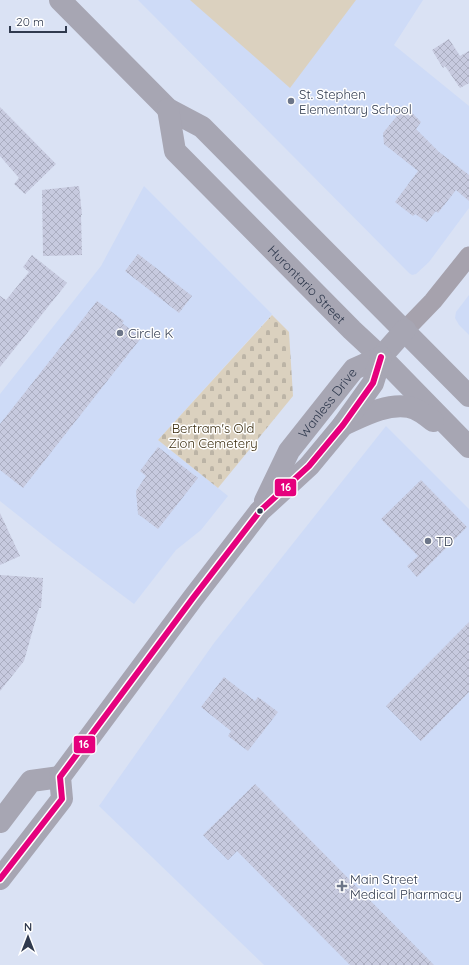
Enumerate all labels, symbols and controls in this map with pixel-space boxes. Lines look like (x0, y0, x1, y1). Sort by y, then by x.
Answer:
scale bar (10, 8, 66, 34)
text: 20 m (16, 14, 44, 29)
place label: St. Stephen Elementary School (299, 86, 412, 117)
marker: St. Stephen Elementary School (286, 96, 296, 106)
street label: Hurontario Street (265, 242, 349, 327)
place label: Circle K (128, 325, 173, 341)
marker: Circle K (115, 328, 125, 338)
street label: Wanless Drive (294, 364, 360, 441)
park label: Bertram's Old Zion Cemetery (168, 420, 258, 451)
line badge: 16 (274, 478, 297, 497)
text: 16 (281, 480, 291, 494)
unlabelled marker (255, 506, 265, 516)
place label: TD (436, 533, 453, 549)
marker: TD (423, 536, 433, 546)
line badge: 16 (73, 735, 96, 754)
text: 16 (79, 737, 89, 751)
place label: Main Street Medical Pharmacy (350, 871, 462, 902)
marker: Main Street Medical Pharmacy (337, 881, 347, 891)
north arrow (8, 917, 48, 957)
text: N (24, 920, 32, 934)

